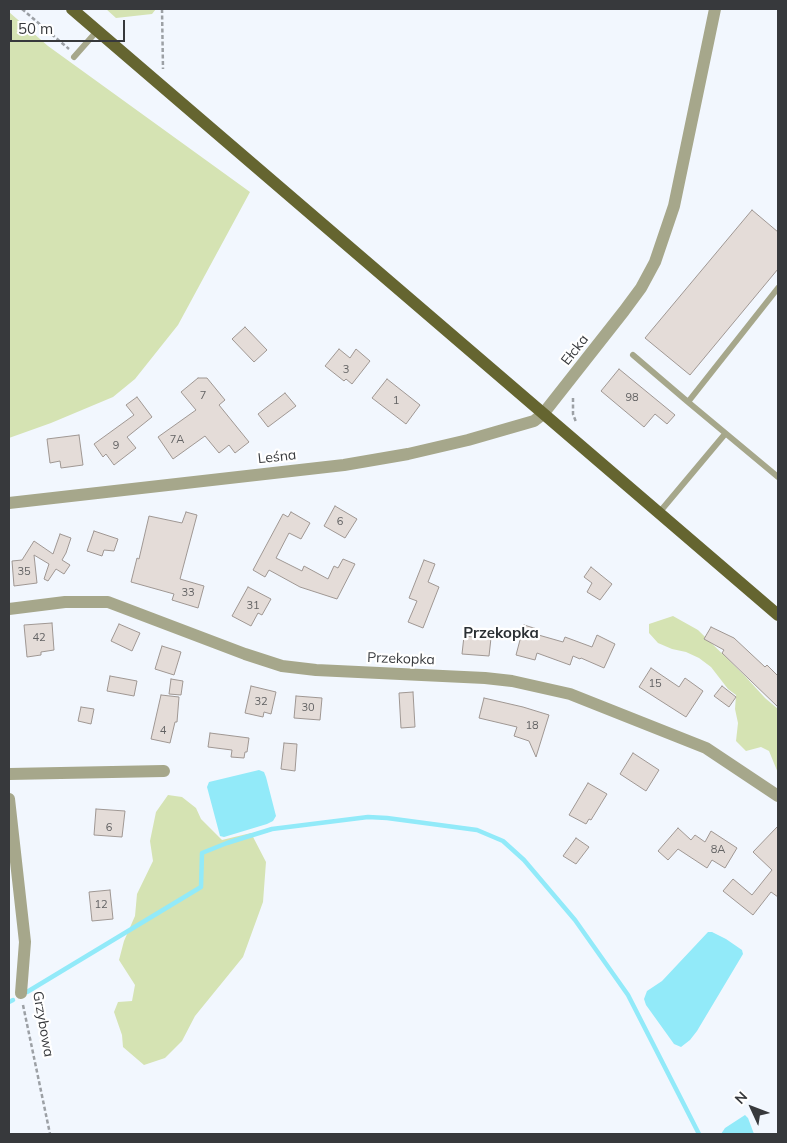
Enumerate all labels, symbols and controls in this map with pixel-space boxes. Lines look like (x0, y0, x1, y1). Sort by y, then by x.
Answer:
scale bar (12, 10, 128, 42)
text: 50 m (18, 19, 53, 38)
street label: Ełcka (558, 331, 592, 369)
house number: 3 (343, 363, 349, 377)
house number: 7 (200, 389, 206, 403)
house number: 98 (625, 391, 639, 405)
house number: 1 (393, 394, 399, 408)
house number: 7A (170, 433, 184, 447)
house number: 9 (113, 439, 119, 453)
street label: Leśna (257, 447, 297, 467)
house number: 6 (337, 515, 343, 529)
house number: 35 (17, 565, 31, 579)
house number: 33 (181, 586, 195, 600)
house number: 31 (246, 599, 260, 613)
district label: Przekopka (463, 624, 539, 642)
house number: 42 (32, 631, 46, 645)
street label: Przekopka (367, 649, 435, 669)
house number: 15 (648, 677, 662, 691)
house number: 32 (254, 695, 268, 709)
house number: 30 (301, 701, 315, 715)
house number: 18 (525, 719, 539, 733)
house number: 4 (160, 724, 166, 738)
house number: 6 (106, 821, 112, 835)
house number: 8A (711, 843, 725, 857)
house number: 12 (94, 898, 108, 912)
street label: Grzybowa (29, 990, 57, 1058)
north arrow (727, 1083, 777, 1133)
text: N (731, 1088, 751, 1108)

